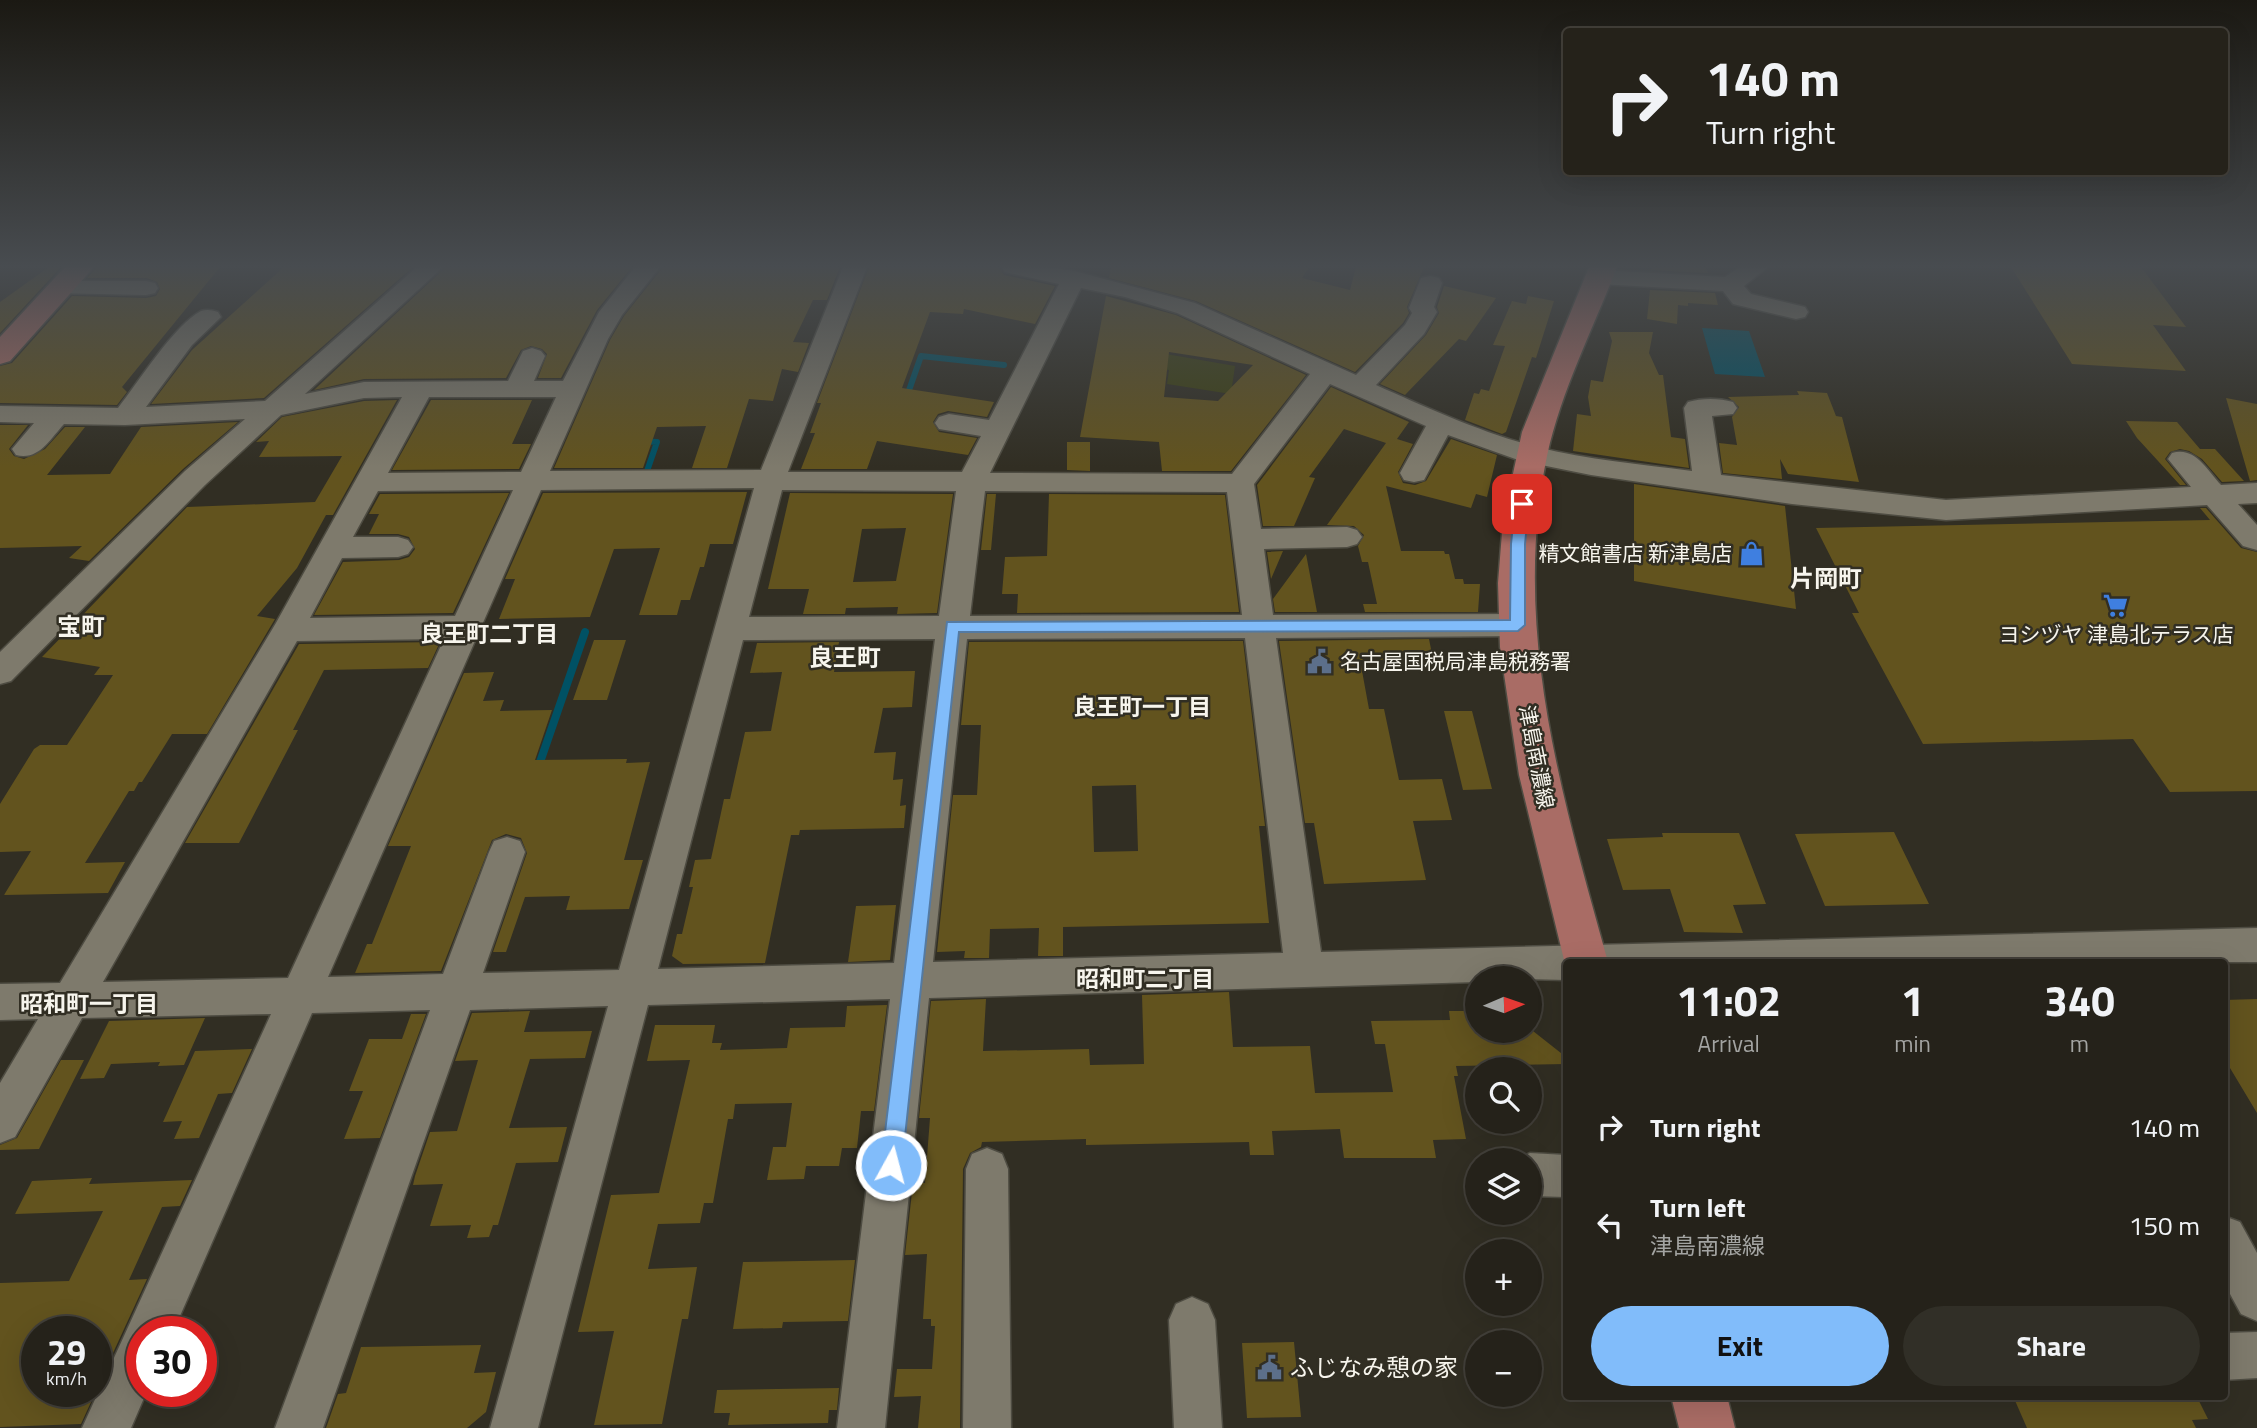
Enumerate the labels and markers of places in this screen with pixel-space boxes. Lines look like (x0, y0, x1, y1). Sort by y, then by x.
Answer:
pin (1492, 474, 1552, 534)
place label: 精文館書店 新津島店 (1538, 537, 1732, 569)
shop icon: 精文館書店 新津島店 (1738, 540, 1766, 568)
supermarket icon: ヨシヅヤ 津島北テラス店 (2102, 592, 2130, 620)
place label: ヨシヅヤ 津島北テラス店 (1998, 618, 2234, 650)
place label: 名古屋国税局津島税務署 (1340, 645, 1571, 677)
public building icon: 名古屋国税局津島税務署 (1306, 648, 1334, 676)
place label: ふじなみ憩の家 (1290, 1349, 1458, 1385)
public building icon: ふじなみ憩の家 (1256, 1354, 1284, 1382)

